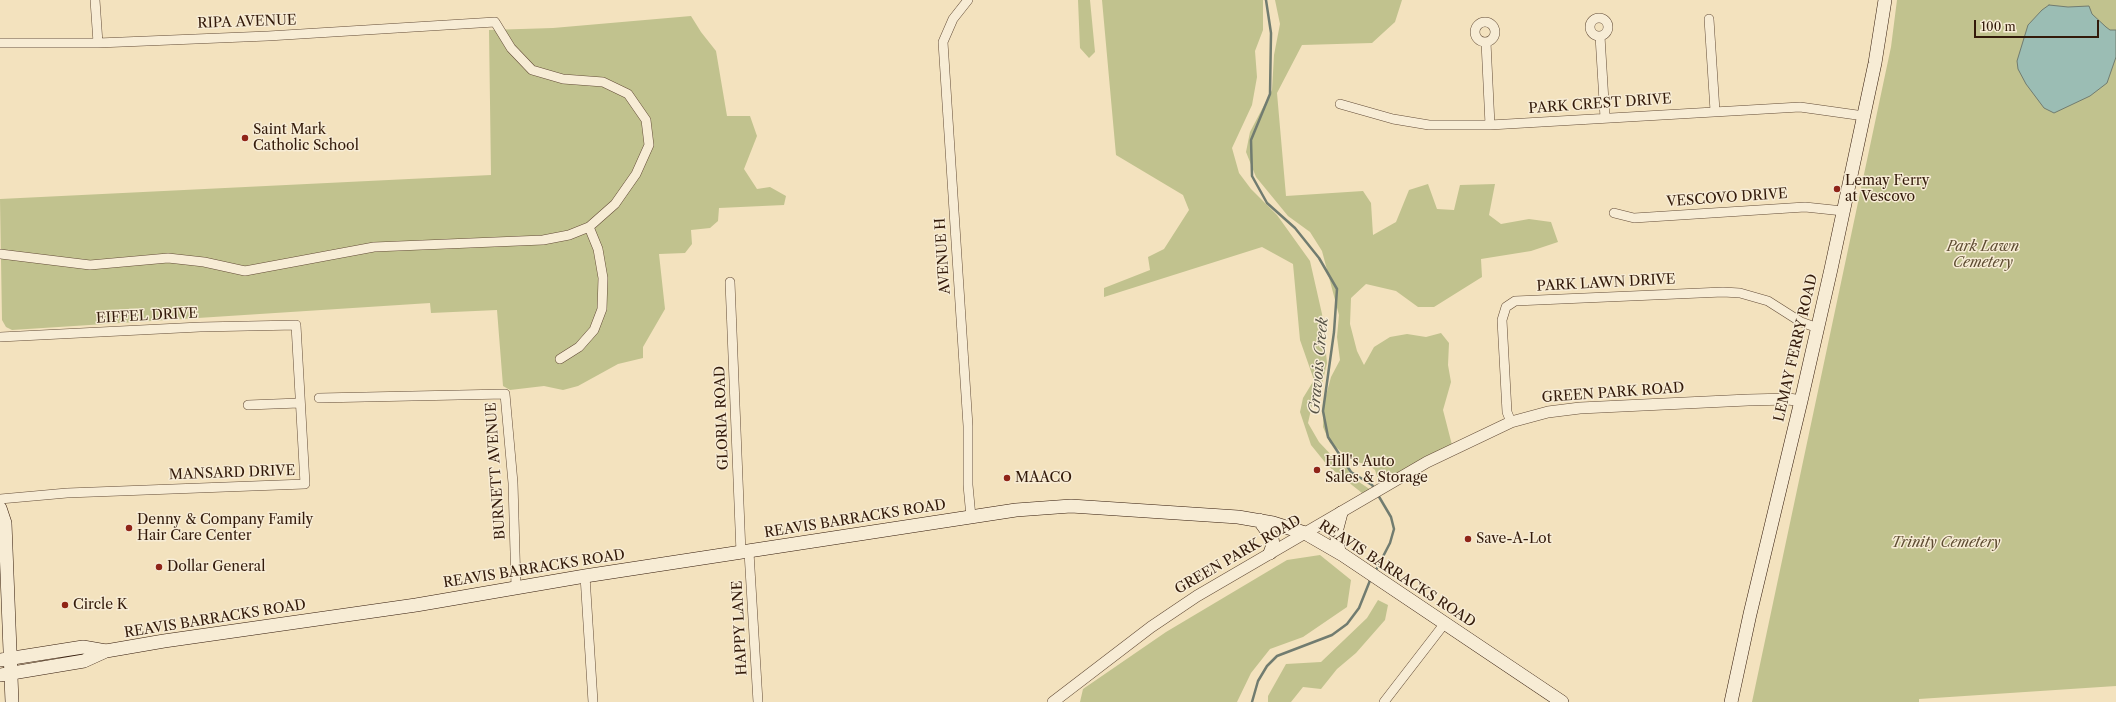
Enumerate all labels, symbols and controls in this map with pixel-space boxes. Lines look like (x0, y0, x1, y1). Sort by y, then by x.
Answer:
street label: RIPA AVENUE (197, 12, 297, 32)
scale bar (1976, 12, 2101, 38)
text: 100 m (1981, 19, 2016, 34)
street label: PARK CREST DRIVE (1528, 91, 1672, 117)
place label: Saint Mark Catholic School (253, 122, 359, 154)
marker: Saint Mark Catholic School (240, 133, 250, 143)
place label: Lemay Ferry at Vescovo (1845, 173, 1930, 206)
marker: Lemay Ferry at Vescovo (1832, 184, 1842, 194)
street label: VESCOVO DRIVE (1666, 185, 1788, 211)
street label: AVENUE H (932, 217, 954, 295)
park label: Park Lawn Cemetery (1947, 239, 2019, 272)
street label: PARK LAWN DRIVE (1536, 271, 1676, 295)
street label: LEMAY FERRY ROAD (1771, 272, 1821, 424)
street label: EIFFEL DRIVE (96, 305, 198, 327)
water label: Gravois Creek (1306, 317, 1332, 415)
street label: GLORIA ROAD (712, 365, 732, 471)
street label: GREEN PARK ROAD (1541, 380, 1685, 406)
street label: BURNETT AVENUE (483, 402, 509, 540)
place label: Hill's Auto Sales & Storage (1325, 454, 1428, 486)
street label: MANSARD DRIVE (169, 462, 295, 484)
marker: Hill's Auto Sales & Storage (1312, 465, 1322, 475)
place label: MAACO (1015, 470, 1072, 486)
marker: MAACO (1002, 473, 1012, 483)
street label: REAVIS BARRACKS ROAD (763, 496, 947, 542)
place label: Denny & Company Family Hair Care Center (137, 512, 313, 544)
street label: GREEN PARK ROAD (1172, 512, 1304, 598)
street label: REAVIS BARRACKS ROAD (1315, 517, 1479, 631)
marker: Denny & Company Family Hair Care Center (124, 523, 134, 533)
place label: Save-A-Lot (1476, 531, 1552, 547)
marker: Save-A-Lot (1463, 534, 1473, 544)
park label: Trinity Cemetery (1892, 535, 2000, 551)
street label: REAVIS BARRACKS ROAD (442, 546, 626, 592)
place label: Dollar General (167, 559, 265, 575)
marker: Dollar General (154, 562, 164, 572)
street label: HAPPY LANE (729, 580, 751, 676)
street label: REAVIS BARRACKS ROAD (123, 596, 307, 642)
place label: Circle K (73, 597, 128, 613)
marker: Circle K (60, 600, 70, 610)

